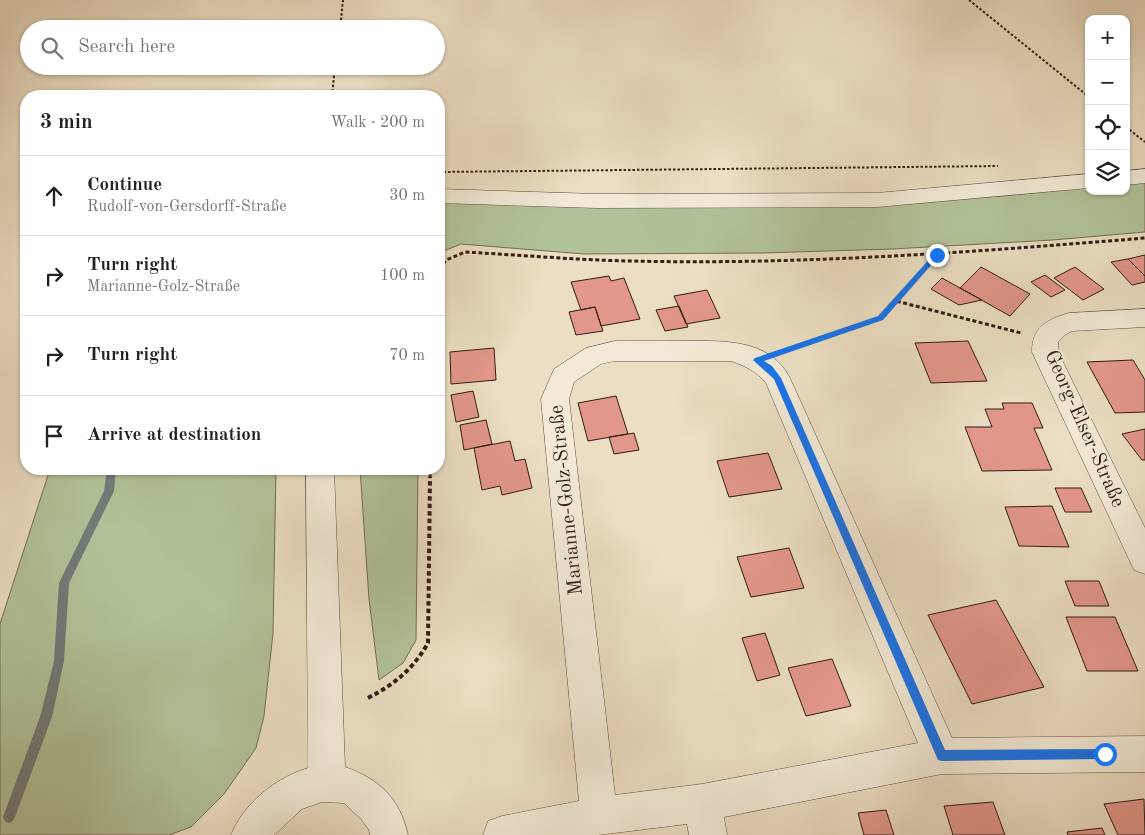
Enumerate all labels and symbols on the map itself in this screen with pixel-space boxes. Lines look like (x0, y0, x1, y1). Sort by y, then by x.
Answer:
route end (926, 244, 949, 267)
street label: Georg-Elser-Straße (1040, 347, 1128, 511)
street label: Marianne-Golz-Straße (547, 404, 587, 596)
route start (1094, 743, 1117, 766)

